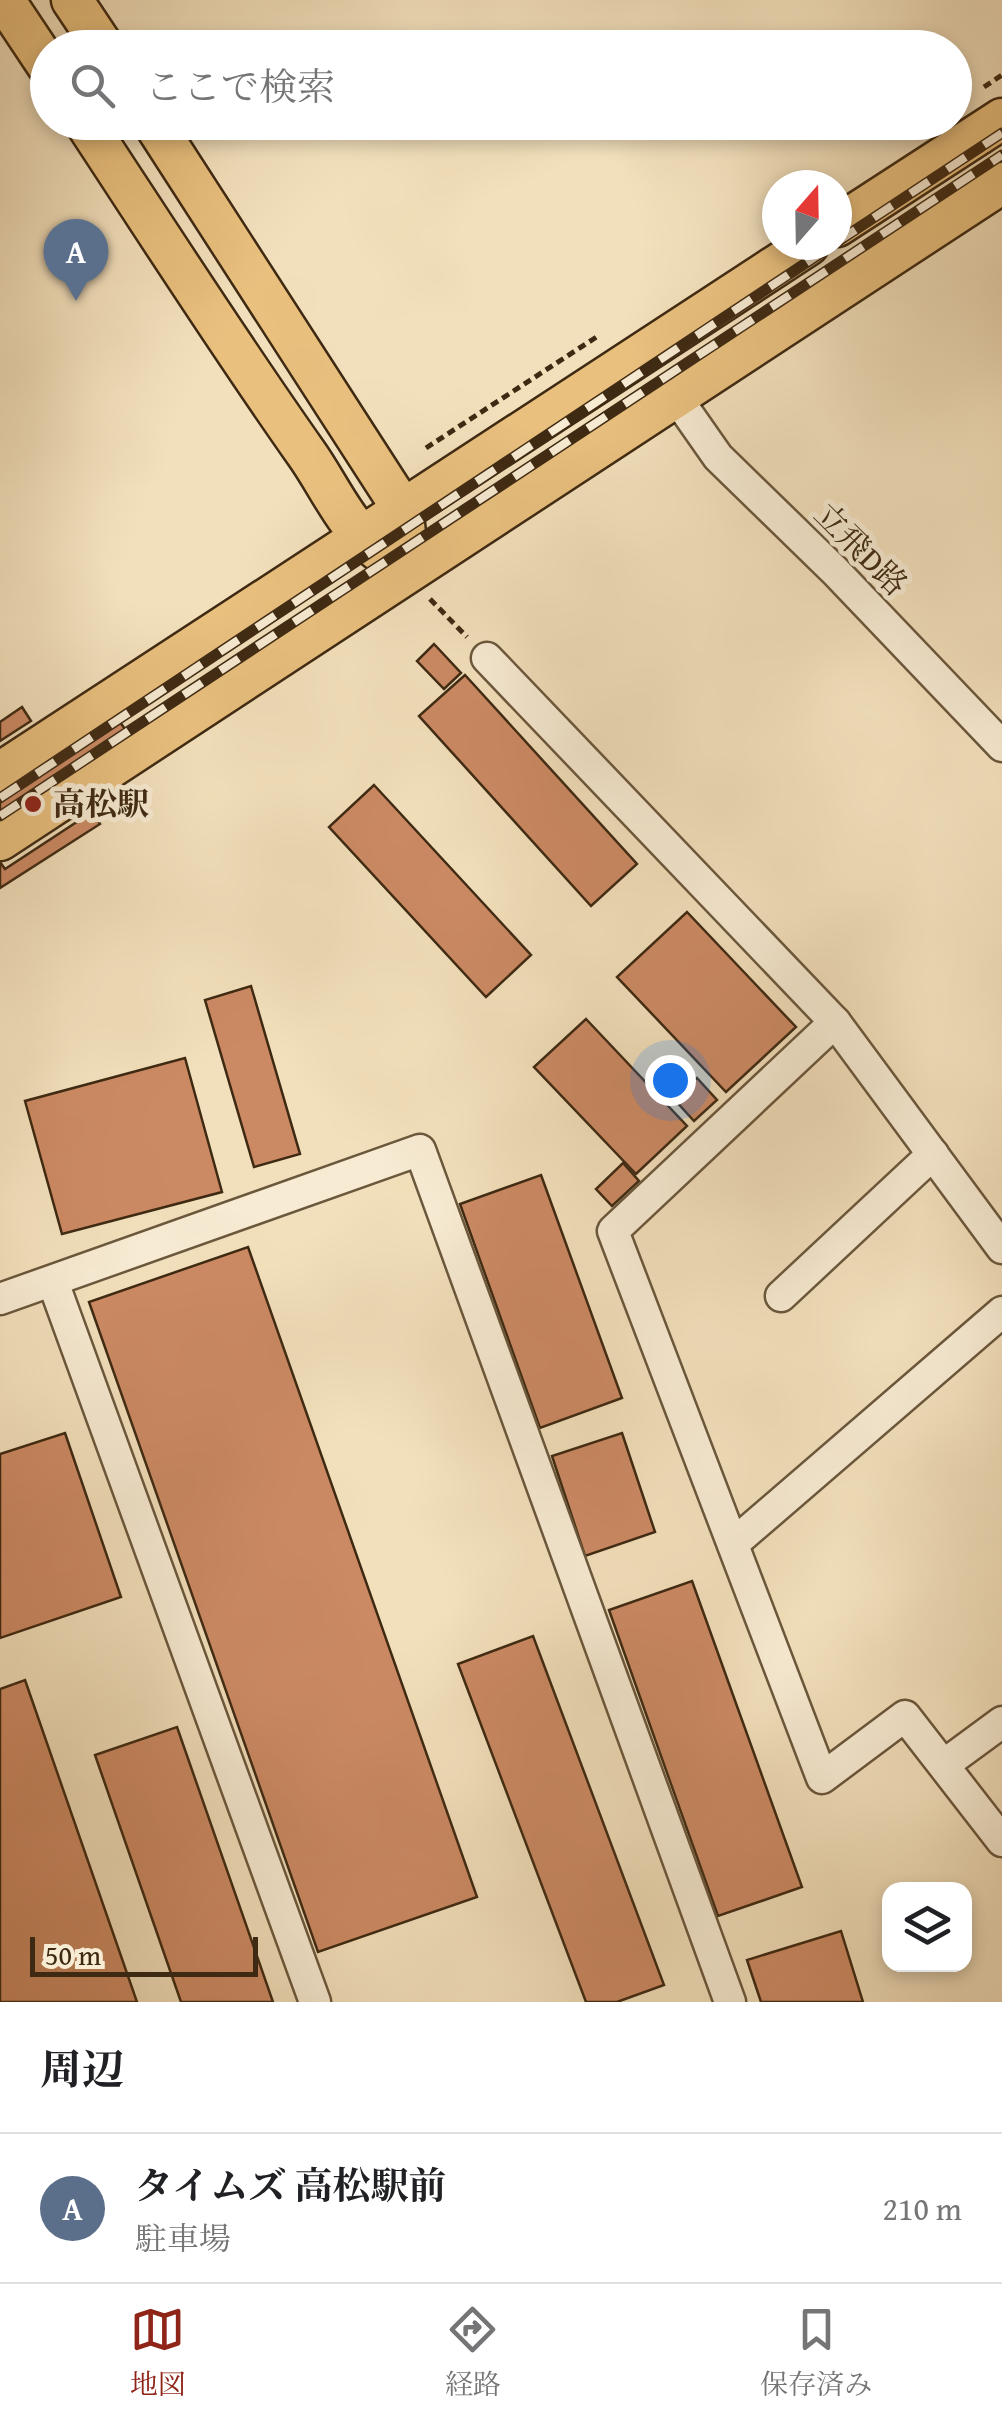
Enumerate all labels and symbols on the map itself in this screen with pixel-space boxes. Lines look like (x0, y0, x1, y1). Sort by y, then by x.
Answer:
north arrow (762, 170, 852, 260)
pin: A (44, 218, 108, 301)
street label: 立飛D路 (804, 491, 919, 606)
place label: 高松駅 (53, 780, 149, 827)
marker: 高松駅 (22, 793, 44, 815)
your location (645, 1055, 696, 1106)
scale bar (30, 1932, 258, 1976)

